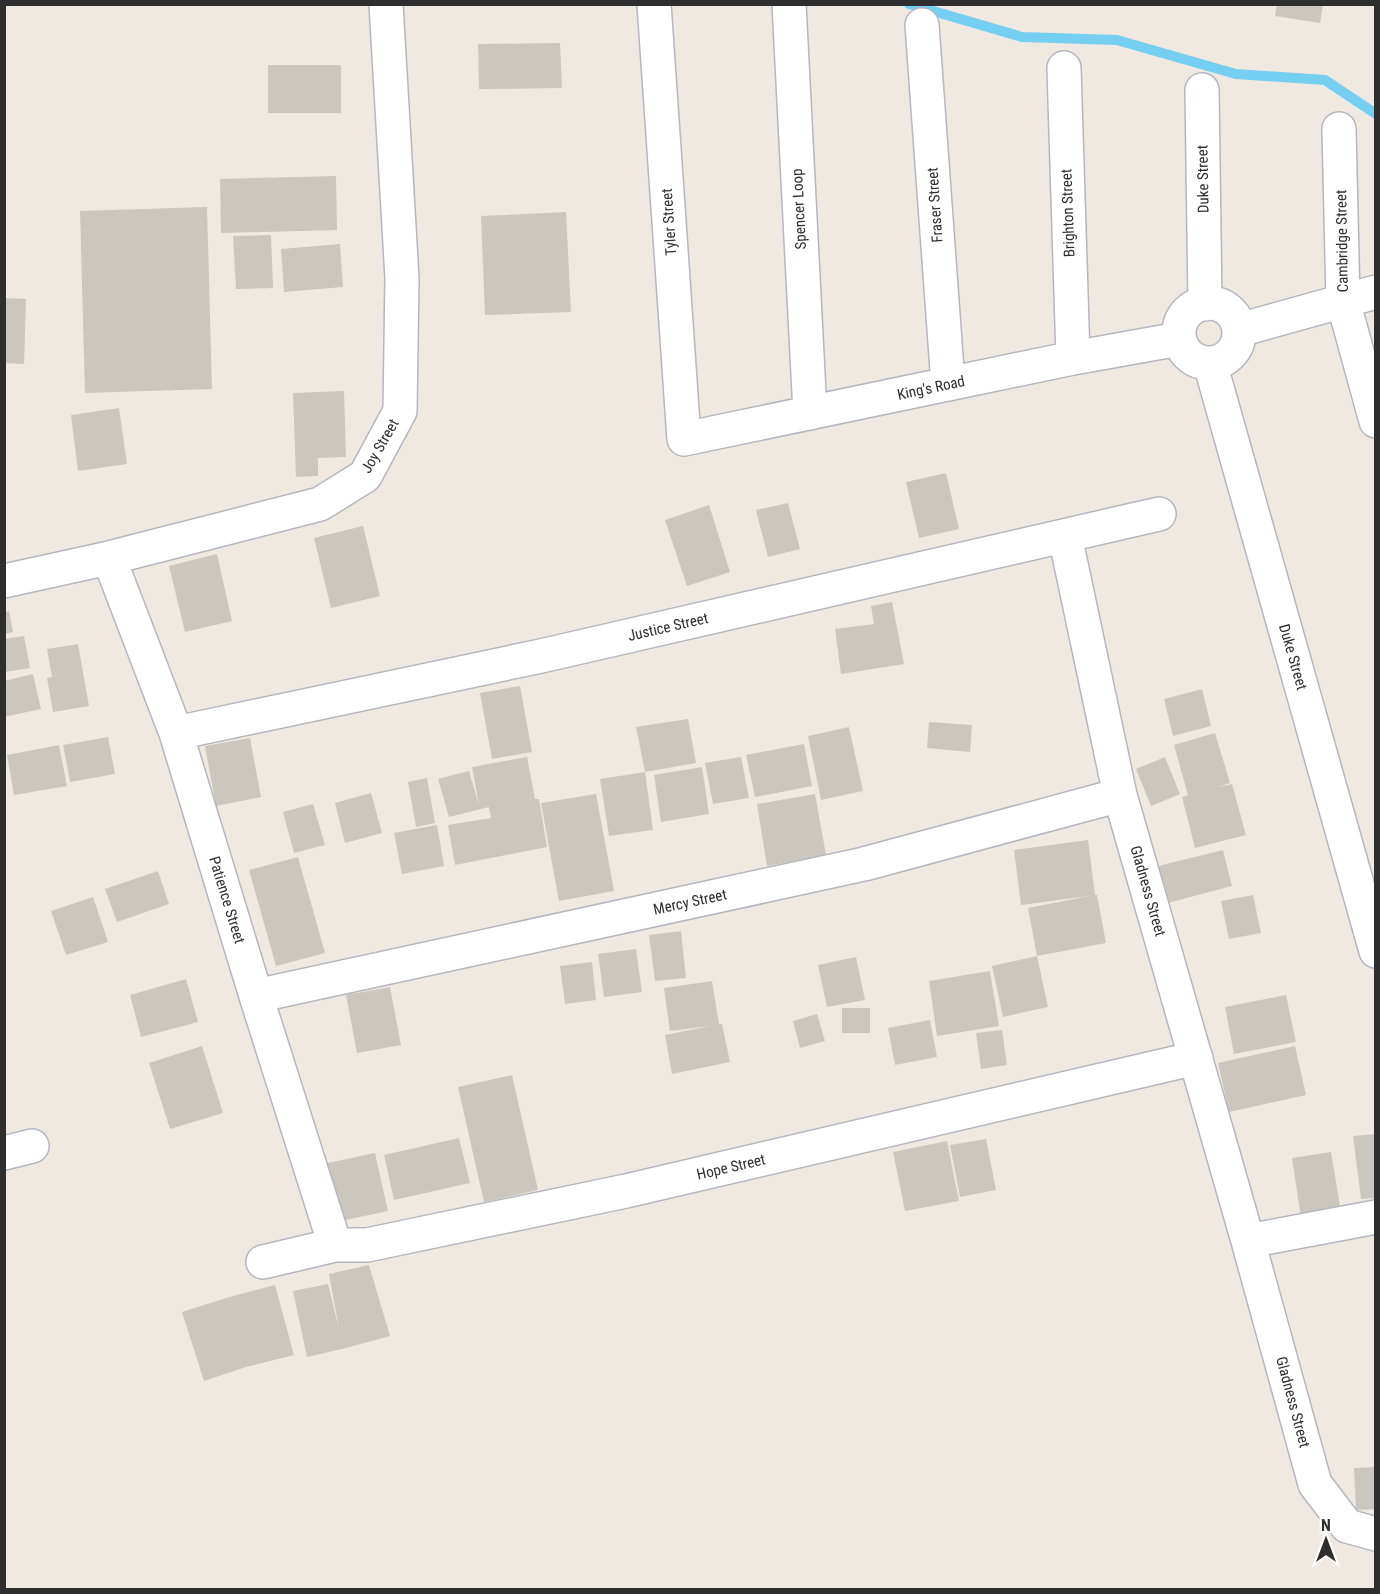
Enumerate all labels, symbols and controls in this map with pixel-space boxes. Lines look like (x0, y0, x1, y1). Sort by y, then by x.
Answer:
street label: Duke Street (1193, 145, 1213, 213)
street label: Fraser Street (923, 167, 947, 243)
street label: Spencer Loop (788, 168, 810, 250)
street label: Brighton Street (1057, 168, 1079, 258)
street label: Tyler Street (658, 188, 680, 256)
street label: Cambridge Street (1332, 189, 1352, 293)
street label: King's Road (896, 372, 966, 404)
street label: Joy Street (357, 416, 403, 476)
street label: Justice Street (626, 609, 710, 645)
street label: Duke Street (1275, 622, 1311, 692)
street label: Gladness Street (1126, 844, 1170, 938)
street label: Patience Street (205, 854, 249, 946)
street label: Mercy Street (652, 885, 728, 919)
street label: Hope Street (695, 1150, 767, 1184)
street label: Gladness Street (1272, 1355, 1314, 1449)
north arrow (1296, 1510, 1356, 1570)
text: N (1321, 1516, 1331, 1535)

